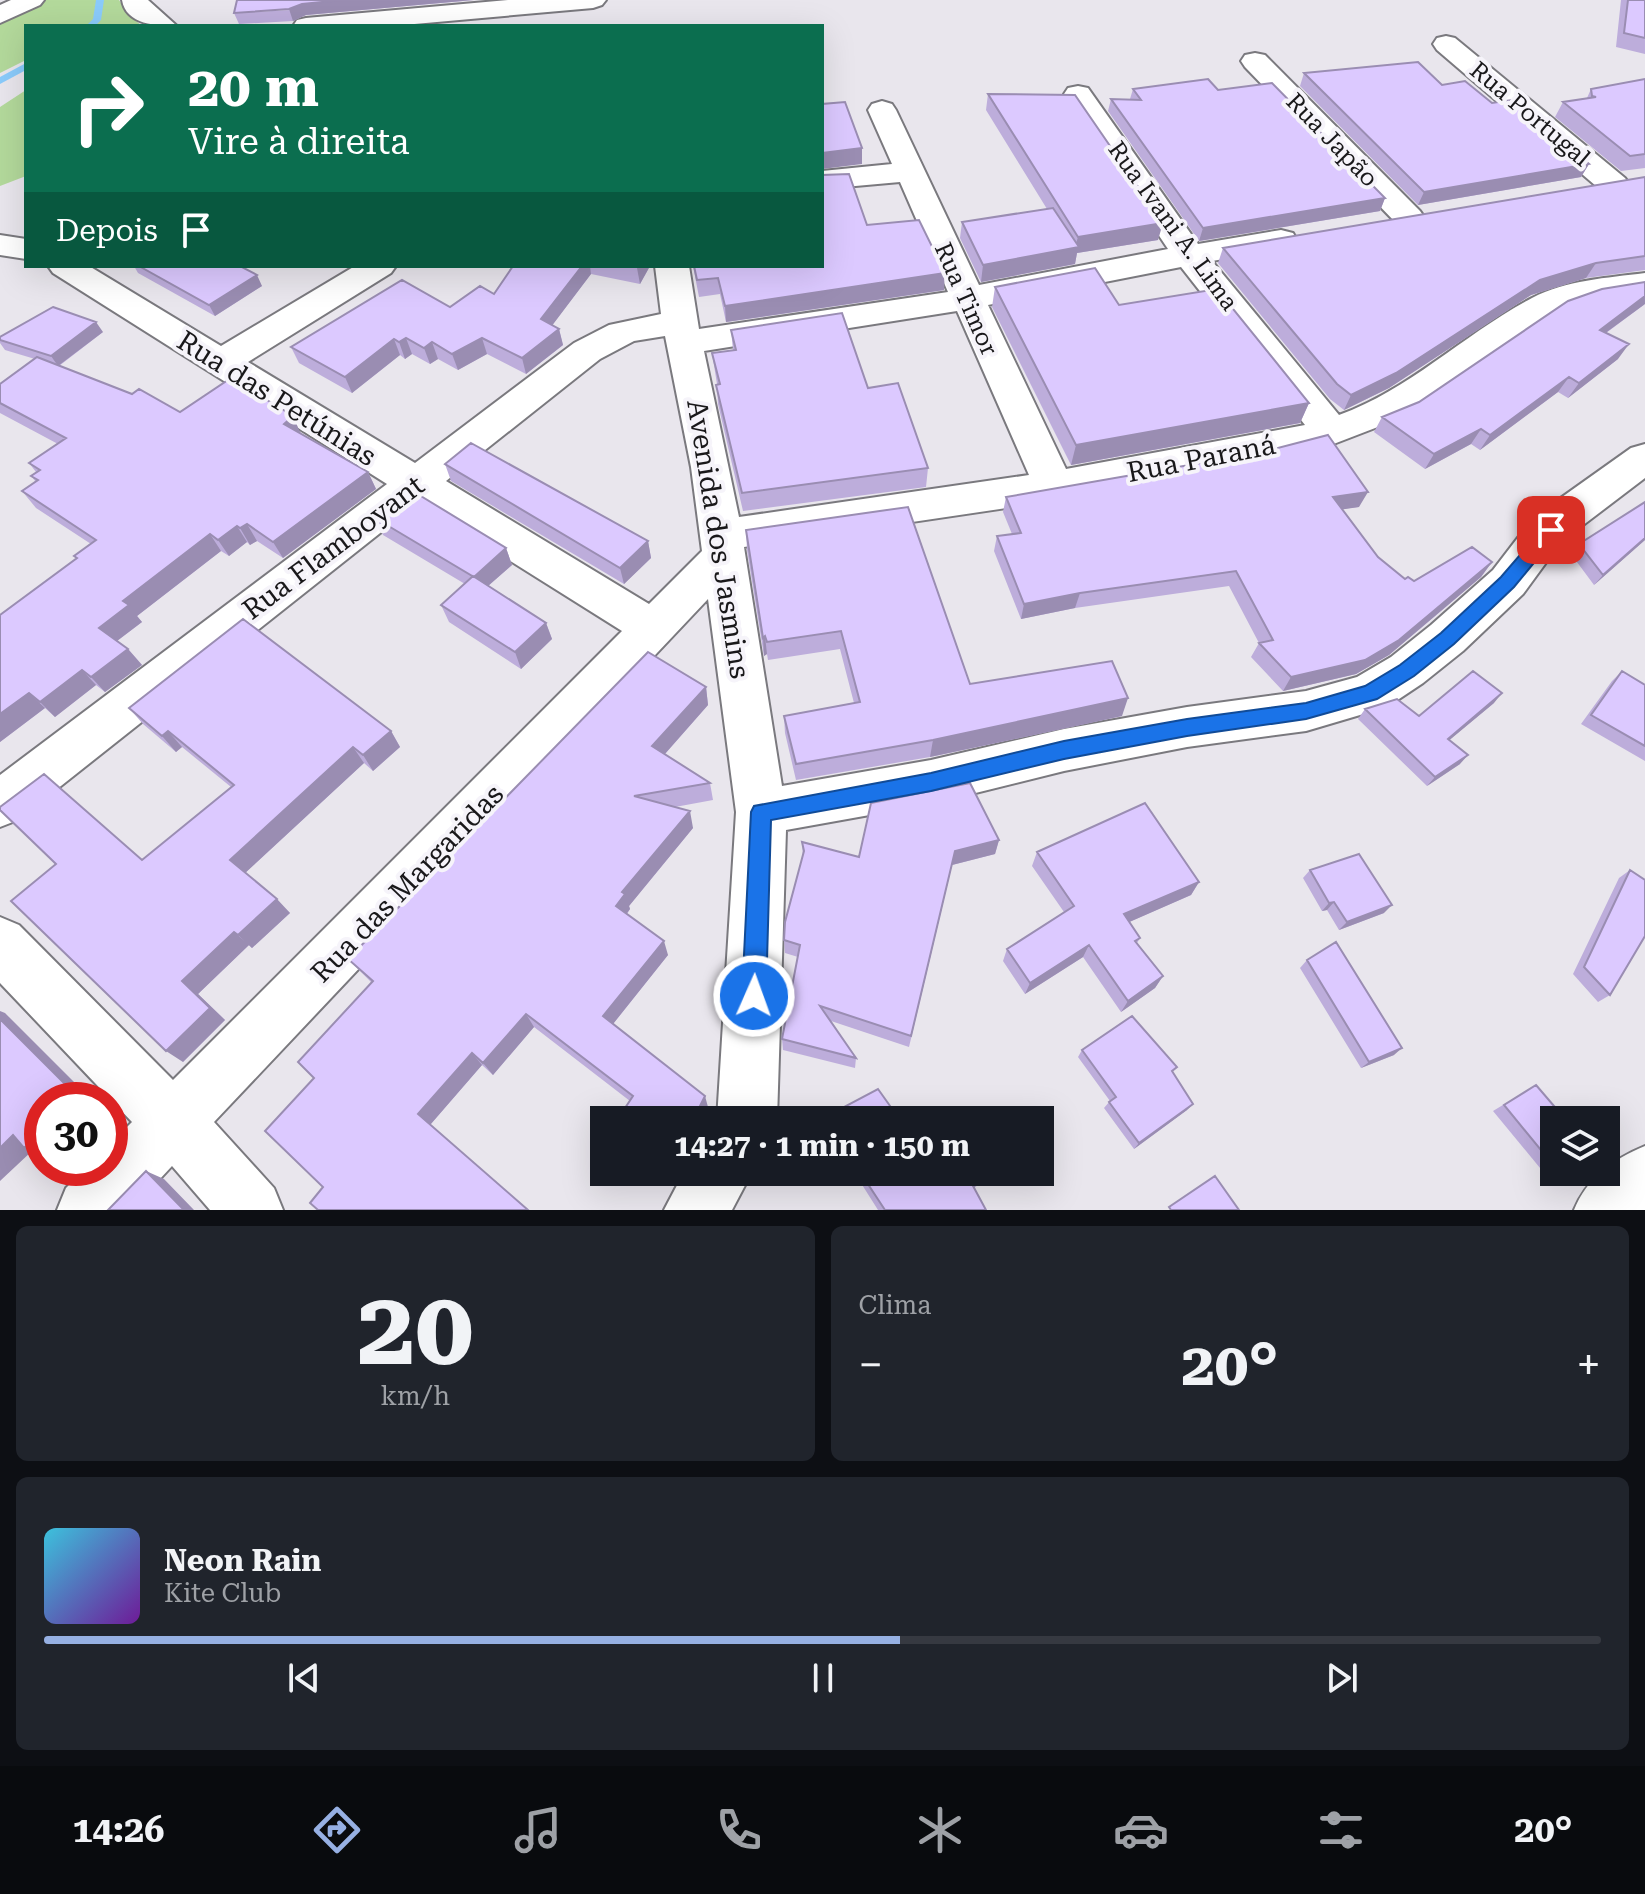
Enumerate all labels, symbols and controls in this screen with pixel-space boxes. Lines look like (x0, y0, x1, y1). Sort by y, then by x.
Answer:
text: 20 m (188, 54, 319, 120)
icon: right (56, 56, 160, 160)
street label: Rua Portugal (1464, 56, 1596, 172)
street label: Rua Japão (1281, 87, 1383, 193)
text: Vire à direita (188, 121, 410, 163)
street label: Rua Ivani A. Lima (1102, 136, 1244, 316)
icon: arrive (174, 208, 218, 252)
text: Depois (56, 213, 158, 248)
street label: Rua Timor (929, 238, 1003, 360)
street label: Rua das Petúnias (171, 324, 382, 473)
street label: Avenida dos Jasmins (680, 397, 757, 681)
street label: Rua Paraná (1124, 428, 1278, 489)
street label: Rua Flamboyant (236, 468, 431, 626)
pin (1517, 496, 1585, 564)
icon: arrive (1529, 508, 1573, 552)
street label: Rua das Margaridas (304, 778, 510, 989)
position arrow (712, 954, 796, 1038)
speed limit sign: 30 (24, 1082, 128, 1186)
map controls (1540, 1106, 1620, 1186)
button: layers (1540, 1106, 1620, 1186)
text: 14:27 · 1 min · 150 m (674, 1128, 970, 1163)
text: 20 (357, 1268, 473, 1389)
text: Clima (859, 1290, 931, 1320)
text: 20° (1181, 1329, 1278, 1400)
text: − (859, 1339, 883, 1391)
text: + (1576, 1339, 1601, 1391)
text: km/h (380, 1381, 450, 1411)
text: Neon Rain (164, 1543, 321, 1578)
text: Kite Club (164, 1578, 281, 1608)
icon: previous (282, 1656, 326, 1700)
icon: pause (801, 1656, 845, 1700)
icon: next (1320, 1656, 1364, 1700)
icon: directions (309, 1802, 365, 1858)
icon: music (510, 1802, 566, 1858)
icon: phone (711, 1802, 767, 1858)
icon: climate (912, 1802, 968, 1858)
icon: car (1113, 1802, 1169, 1858)
icon: filters (1313, 1802, 1369, 1858)
text: 14:26 (72, 1809, 164, 1851)
text: 20° (1514, 1809, 1573, 1851)

